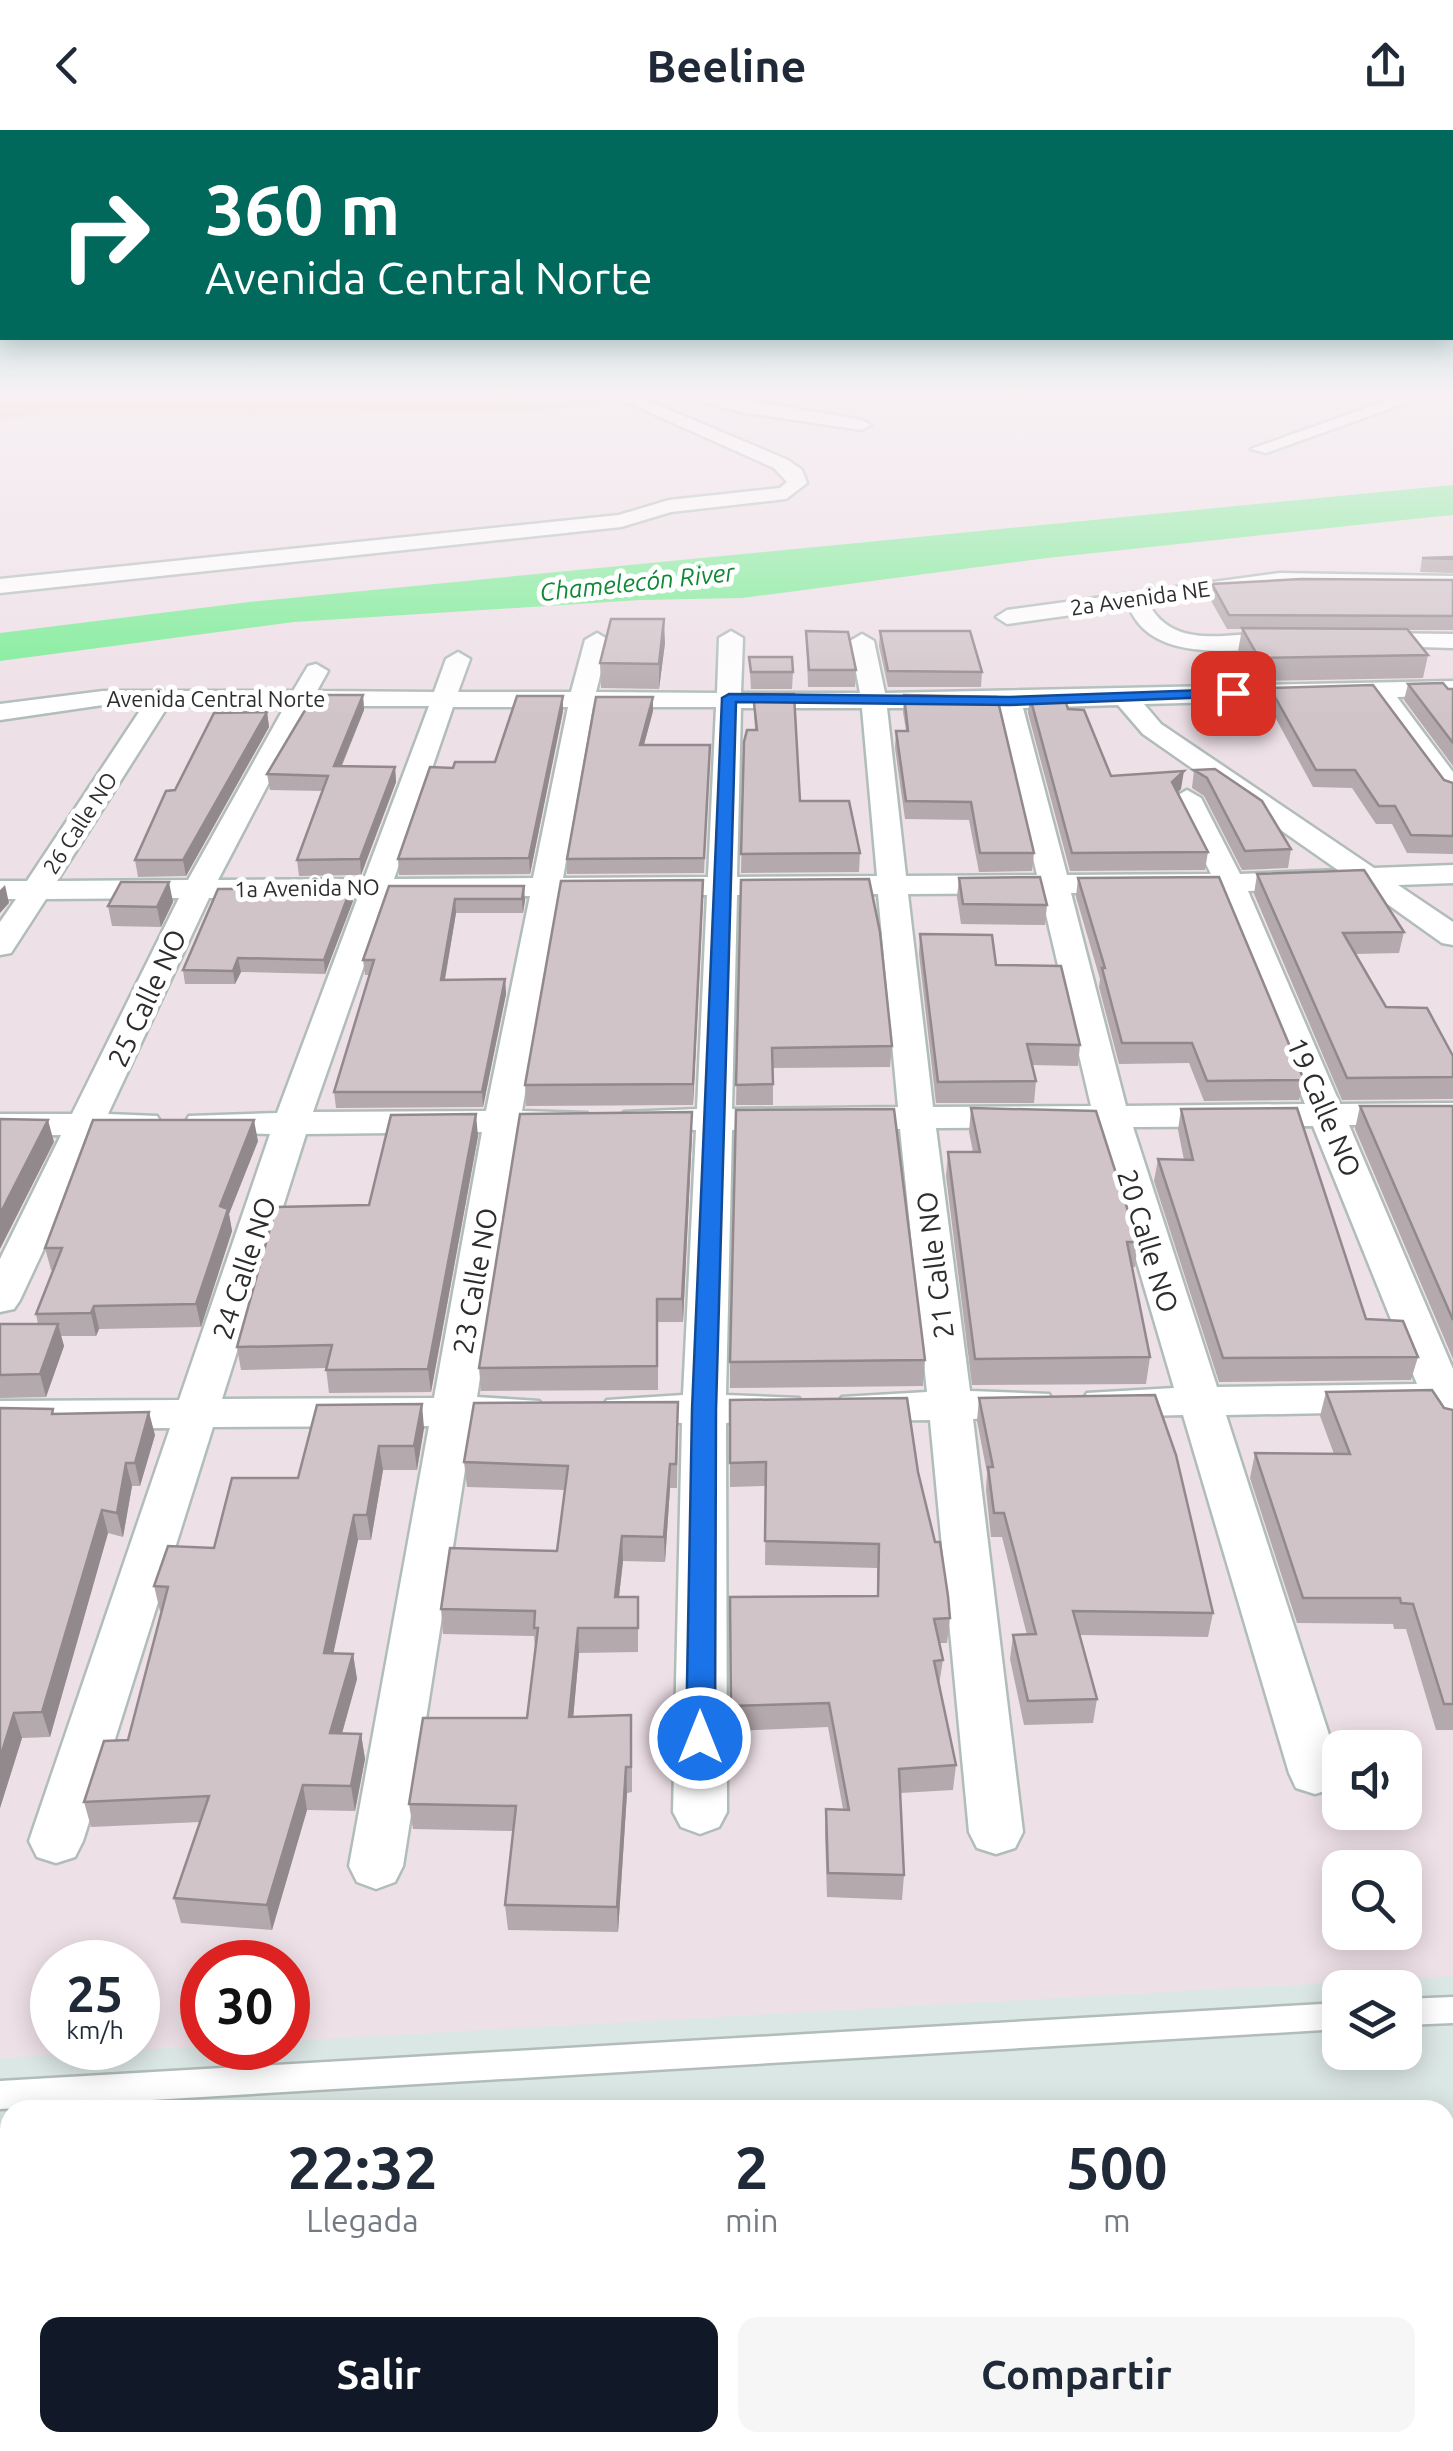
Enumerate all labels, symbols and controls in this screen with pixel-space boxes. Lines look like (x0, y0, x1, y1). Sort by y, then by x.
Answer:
icon: back (40, 38, 95, 93)
icon: share (1358, 38, 1413, 93)
text: Beeline (646, 40, 807, 91)
icon: right (40, 170, 170, 300)
text: 360 m (205, 170, 400, 248)
text: Avenida Central Norte (205, 252, 653, 303)
water label: Chamelecón River (538, 558, 737, 606)
street label: 2a Avenida NE (1068, 575, 1211, 620)
pin (1191, 651, 1276, 736)
icon: arrive (1206, 666, 1261, 721)
street label: Avenida Central Norte (107, 686, 325, 711)
street label: 26 Calle NO (37, 767, 122, 878)
street label: 1a Avenida NO (234, 874, 380, 901)
street label: 25 Calle NO (101, 924, 192, 1071)
street label: 19 Calle NO (1281, 1033, 1368, 1181)
street label: 20 Calle NO (1112, 1166, 1185, 1316)
street label: 21 Calle NO (910, 1190, 959, 1340)
street label: 24 Calle NO (206, 1193, 281, 1343)
street label: 23 Calle NO (446, 1205, 503, 1356)
position arrow (648, 1686, 752, 1790)
map controls (1322, 1730, 1422, 2070)
button: sound (1322, 1730, 1422, 1830)
button: search (1322, 1850, 1422, 1950)
speed limit sign: 30 (180, 1940, 310, 2070)
text: 25 (67, 1965, 123, 2021)
button: layers (1322, 1970, 1422, 2070)
text: km/h (66, 2016, 124, 2044)
text: 22:32 (287, 2133, 438, 2200)
text: 2 (735, 2133, 769, 2200)
text: 500 (1066, 2133, 1168, 2200)
text: Llegada (306, 2202, 419, 2238)
text: min (725, 2202, 779, 2238)
text: m (1103, 2202, 1131, 2238)
button: Salir (40, 2317, 718, 2432)
button: Compartir (738, 2317, 1415, 2432)

